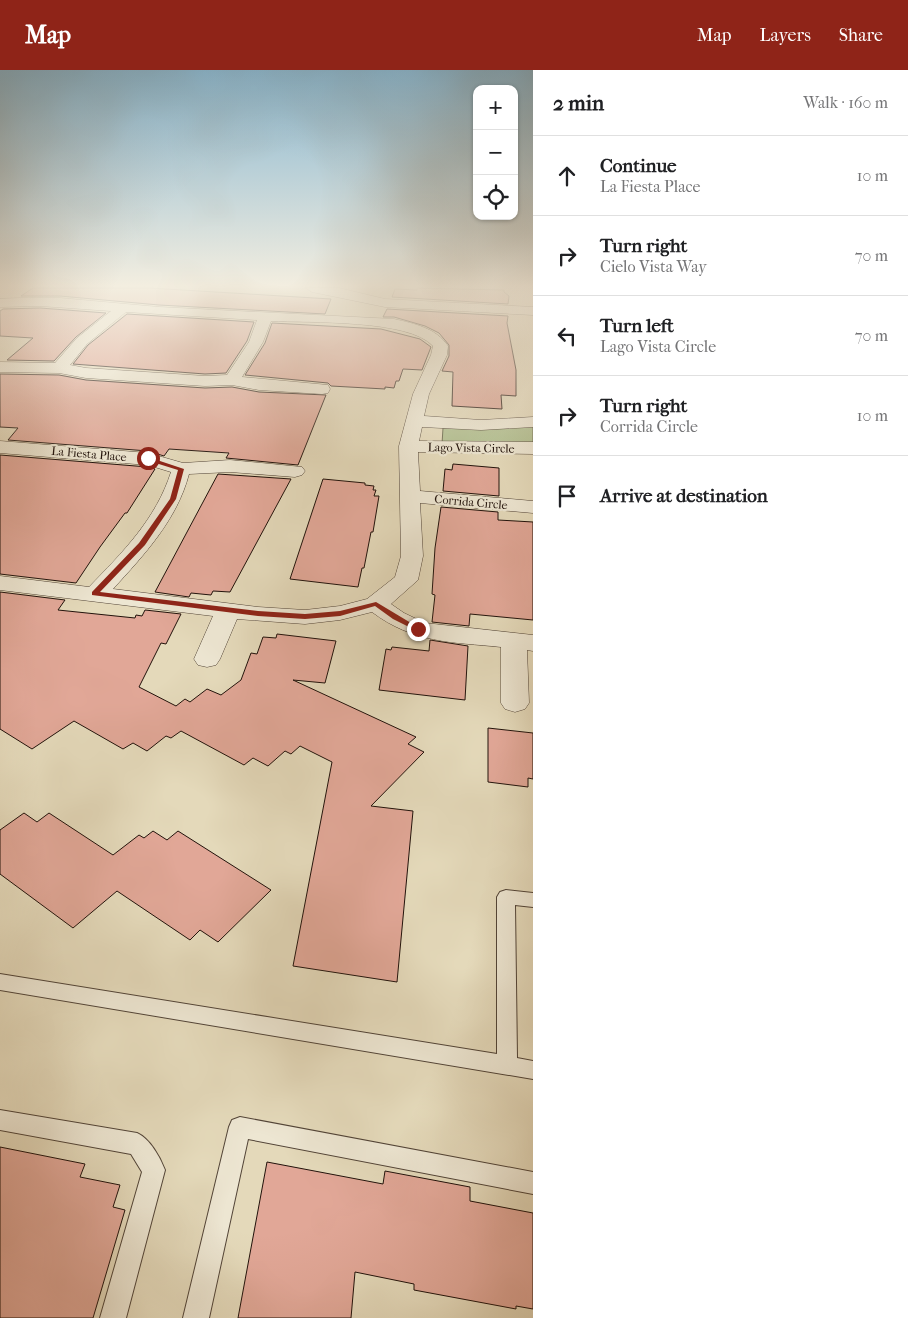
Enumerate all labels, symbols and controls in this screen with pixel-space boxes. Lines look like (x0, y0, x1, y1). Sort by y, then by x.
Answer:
text: Map (25, 21, 71, 49)
text: Map (697, 25, 731, 46)
text: Layers (759, 25, 811, 46)
text: Share (839, 25, 883, 46)
map controls (473, 85, 518, 220)
button: + (473, 85, 518, 130)
text: 2 min (553, 91, 604, 115)
text: Walk · 160 m (803, 93, 888, 112)
button: − (473, 130, 518, 175)
text: Continue (600, 155, 676, 177)
icon: ahead (553, 162, 581, 190)
text: 10 m (857, 166, 888, 185)
button: locate (473, 175, 518, 220)
text: La Fiesta Place (600, 177, 701, 196)
text: Turn right (600, 235, 687, 257)
icon: right (553, 242, 581, 270)
text: 70 m (855, 246, 888, 265)
text: Cielo Vista Way (600, 257, 707, 276)
text: Turn left (600, 315, 674, 337)
icon: left (553, 322, 581, 350)
text: 70 m (855, 326, 888, 345)
text: Lago Vista Circle (600, 337, 716, 356)
text: Turn right (600, 395, 687, 417)
icon: right (553, 402, 581, 430)
text: 10 m (857, 406, 888, 425)
text: Corrida Circle (600, 417, 698, 436)
street label: Lago Vista Circle (427, 440, 515, 456)
street label: La Fiesta Place (51, 444, 127, 464)
route start (137, 447, 160, 470)
icon: arrive (553, 482, 581, 510)
text: Arrive at destination (600, 485, 768, 507)
street label: Corrida Circle (434, 492, 508, 512)
route end (407, 618, 430, 641)

